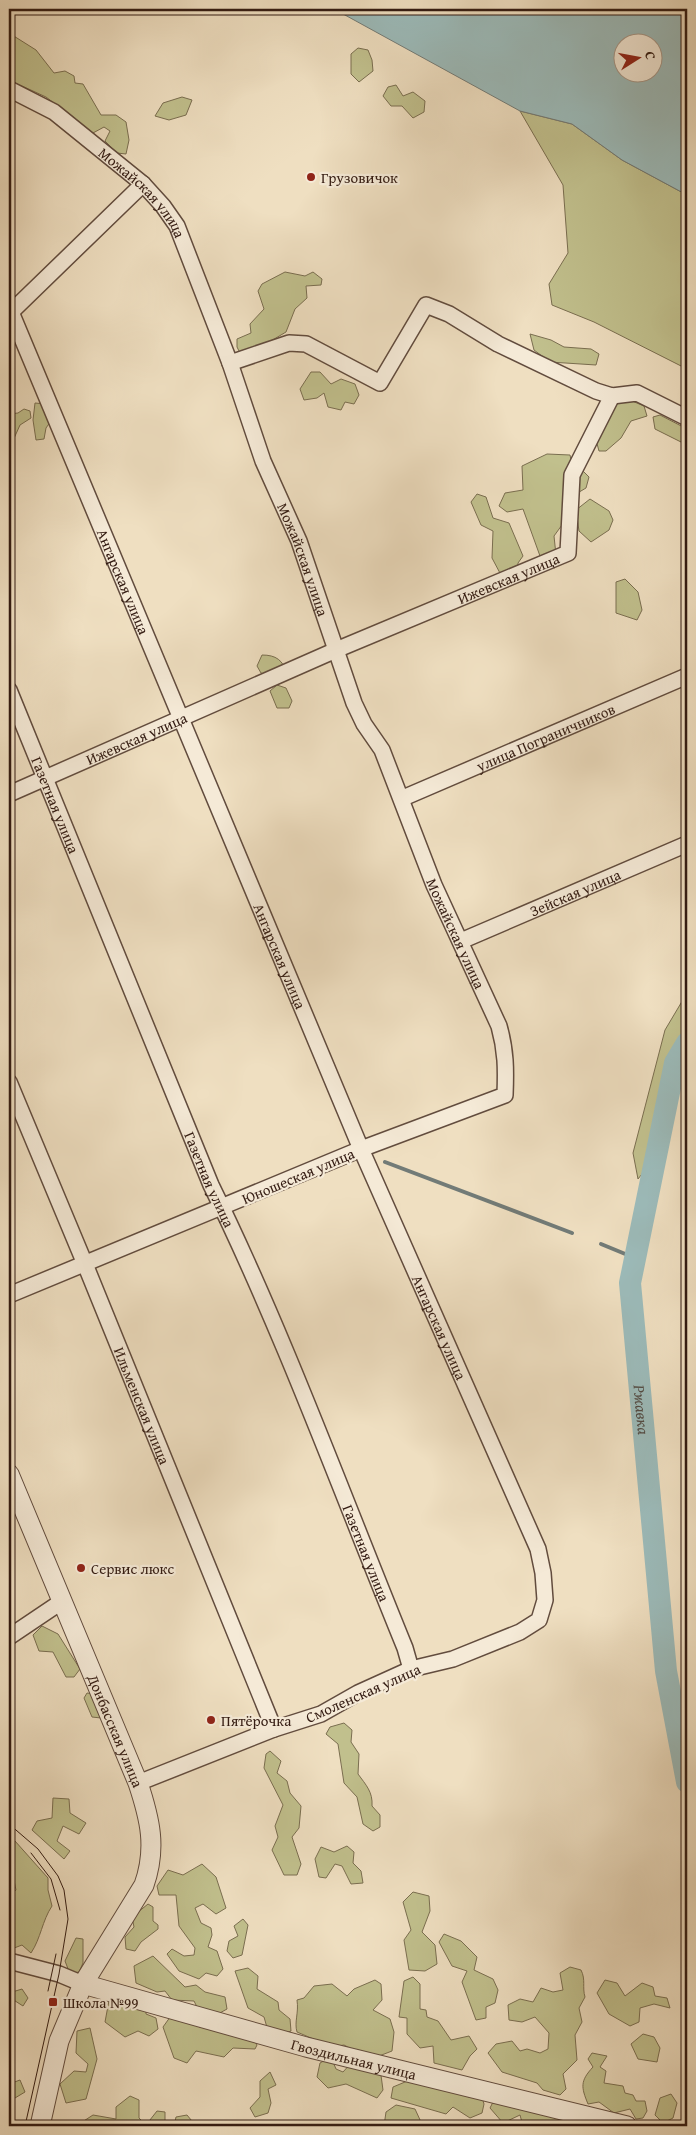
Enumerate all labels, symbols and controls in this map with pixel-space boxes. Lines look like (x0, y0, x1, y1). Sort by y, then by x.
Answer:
north arrow (614, 32, 664, 82)
text: С (640, 50, 661, 61)
street label: Можайская улица (95, 142, 191, 241)
place label: Грузовичок (321, 167, 398, 188)
marker: Грузовичок (305, 171, 317, 183)
street label: Можайская улица (273, 499, 334, 620)
street label: Ангарская улица (92, 525, 155, 638)
street label: Ижевская улица (454, 547, 563, 609)
street label: улица Пограничников (472, 698, 618, 776)
street label: Ижевская улица (82, 706, 191, 769)
street label: Газетная улица (27, 753, 85, 857)
street label: Зейская улица (526, 863, 624, 921)
street label: Можайская улица (422, 875, 491, 993)
street label: Ангарская улица (249, 900, 312, 1013)
street label: Газетная улица (180, 1128, 241, 1231)
street label: Юношеская улица (238, 1142, 358, 1209)
street label: Ангарская улица (407, 1271, 473, 1384)
street label: Ильменская улица (109, 1344, 176, 1468)
water label: Ржавка (627, 1383, 656, 1436)
street label: Газетная улица (338, 1501, 396, 1605)
place label: Сервис люкс (91, 1558, 174, 1579)
marker: Сервис люкс (75, 1562, 87, 1574)
street label: Смоленская улица (302, 1658, 424, 1728)
street label: Донбасская улица (83, 1670, 149, 1791)
place label: Пятёрочка (221, 1710, 292, 1731)
marker: Пятёрочка (205, 1714, 217, 1726)
place label: Школа №99 (63, 1992, 138, 2013)
marker: Школа №99 (47, 1996, 59, 2008)
street label: Гвоздильная улица (289, 2033, 420, 2085)

